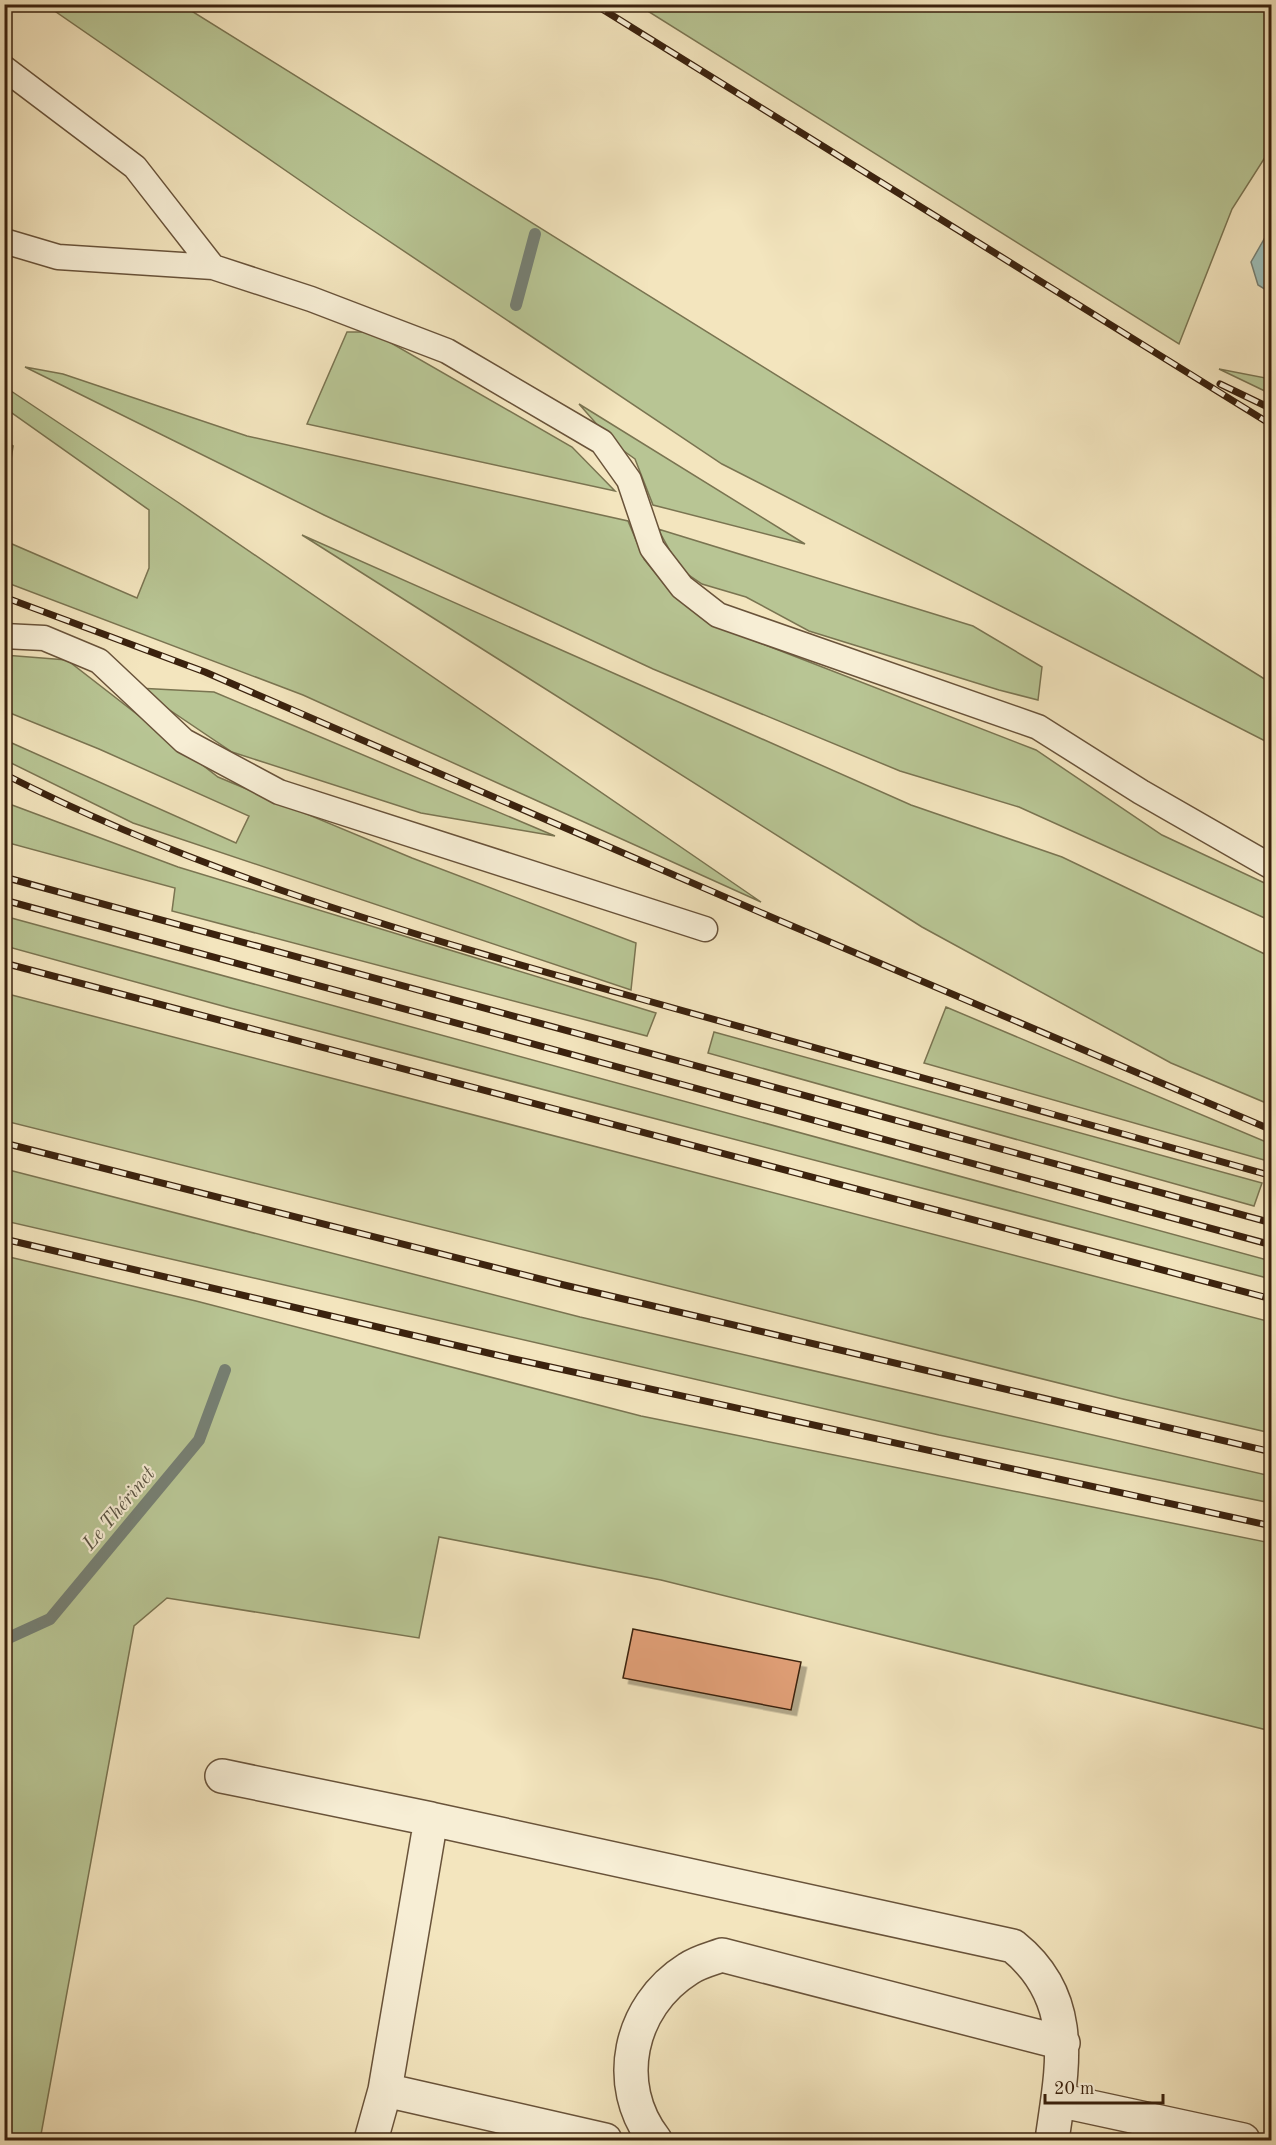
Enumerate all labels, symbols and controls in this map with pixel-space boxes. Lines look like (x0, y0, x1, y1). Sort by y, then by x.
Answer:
water label: Le Thérinet (79, 1464, 160, 1555)
scale bar (1045, 2067, 1164, 2105)
text: 20 m (1054, 2080, 1094, 2098)

